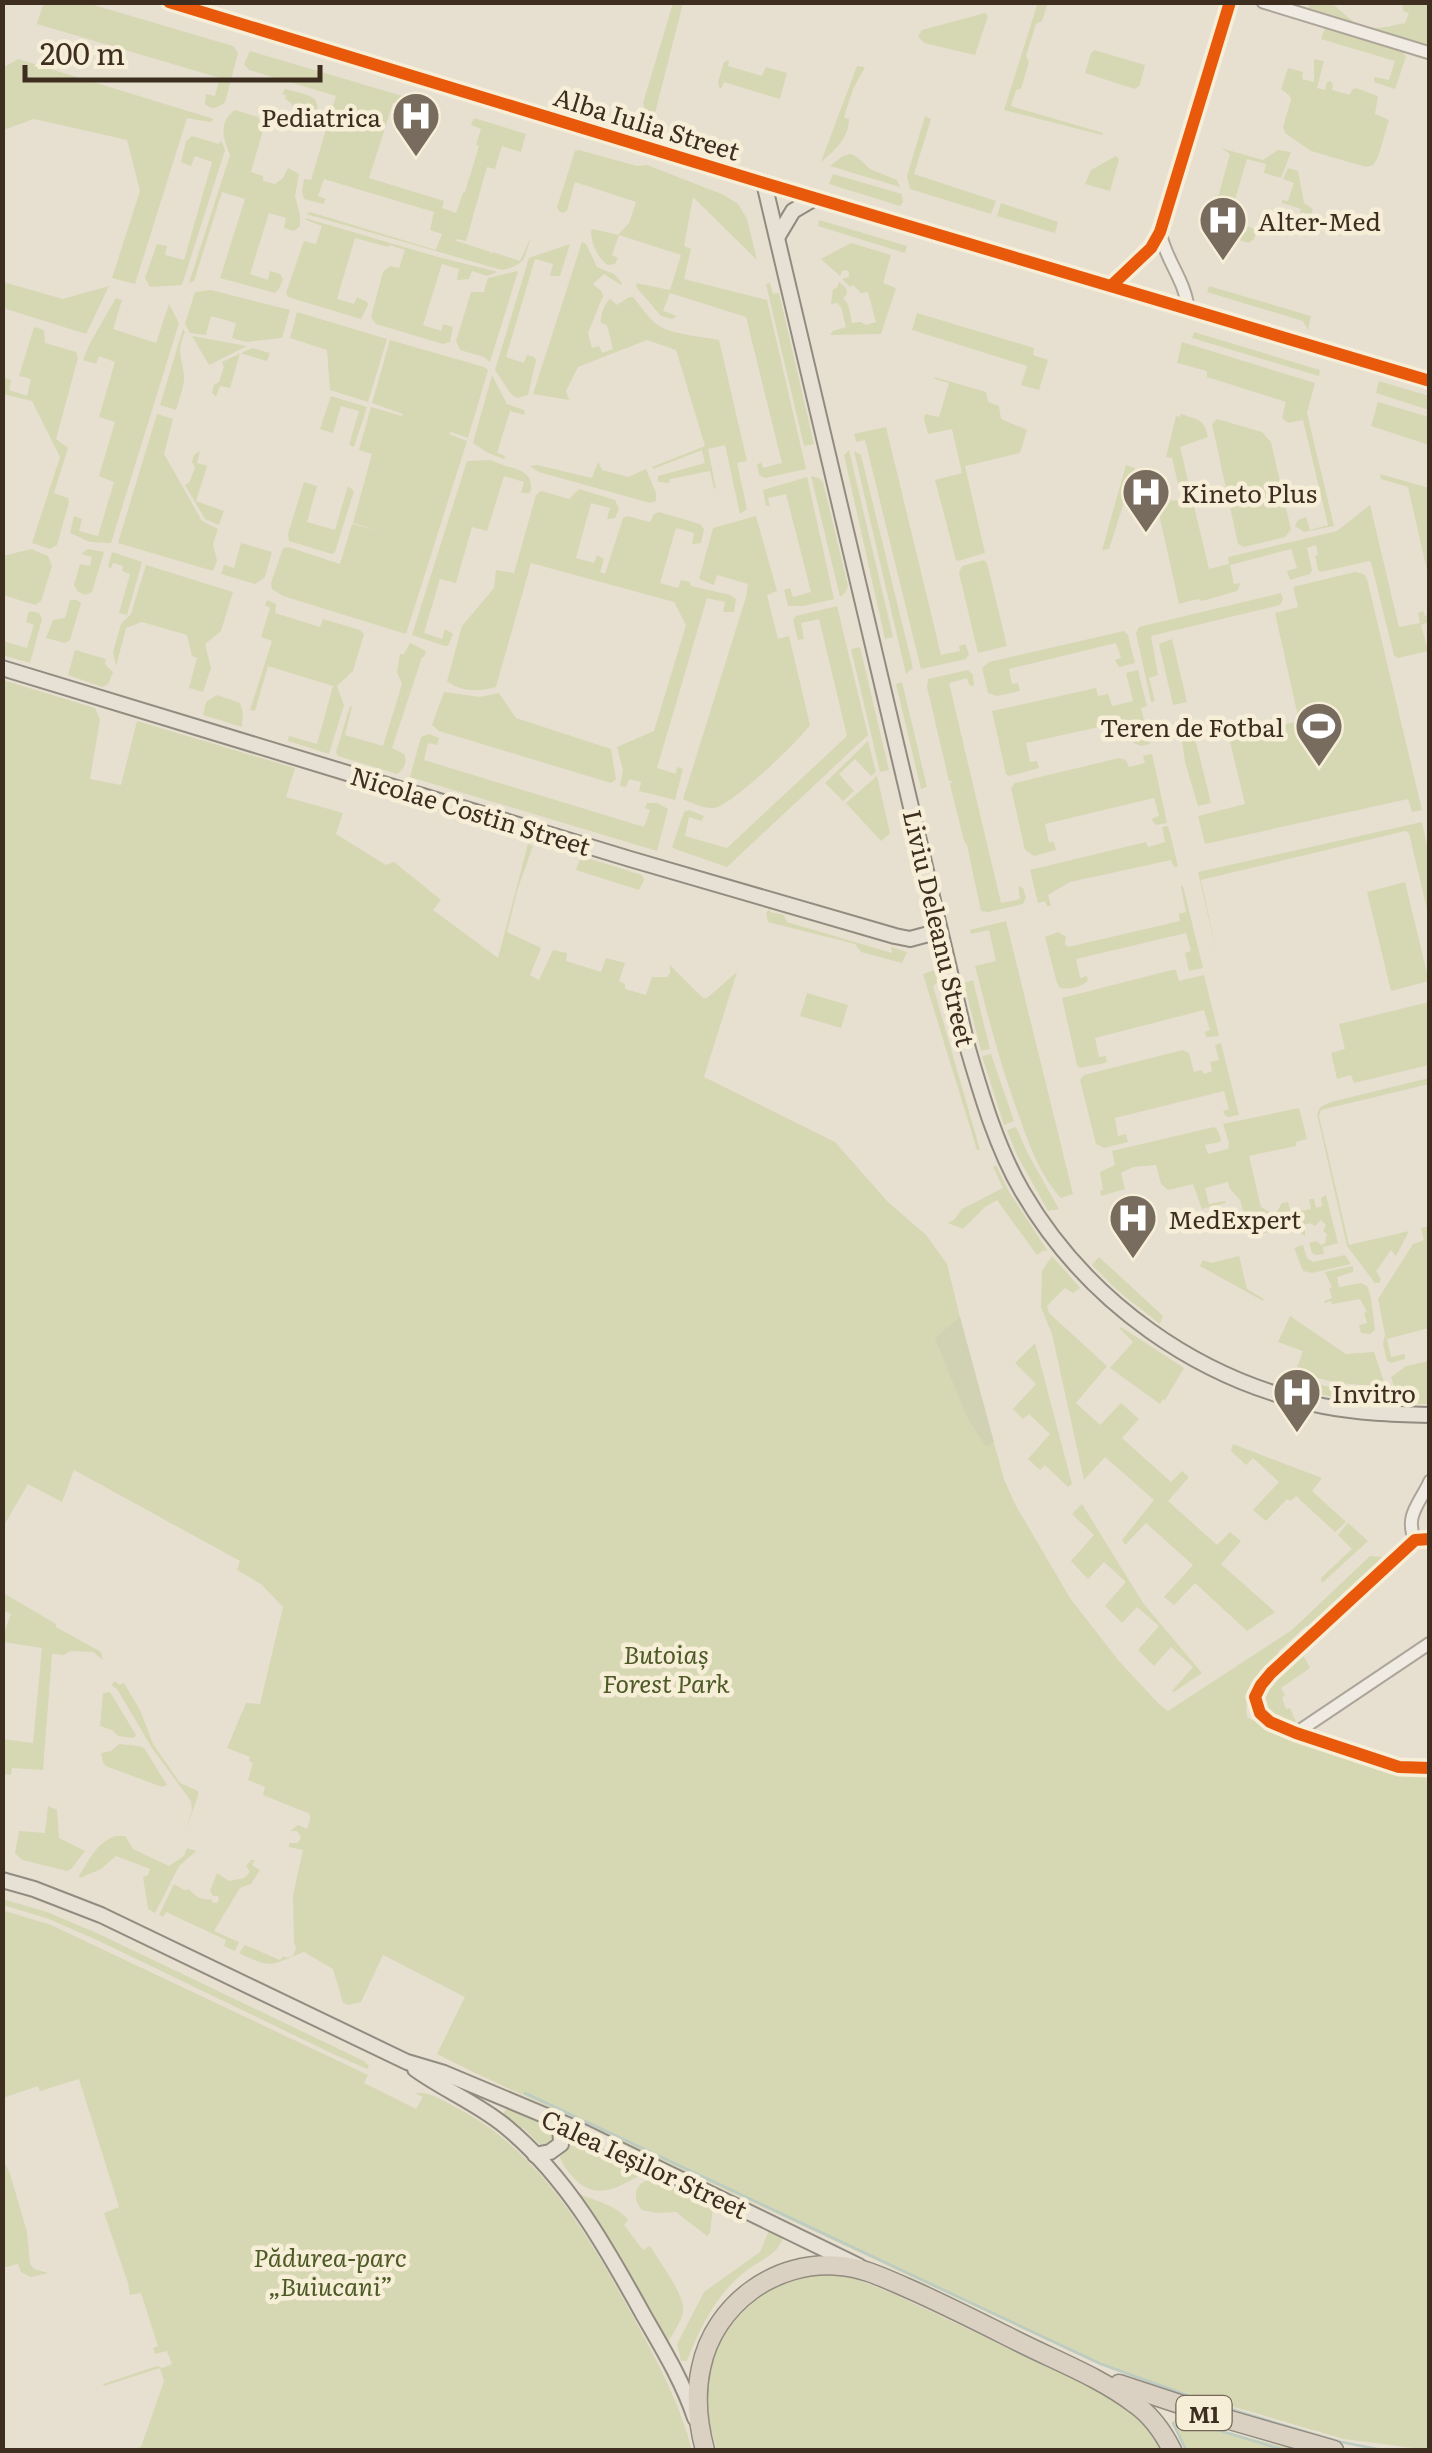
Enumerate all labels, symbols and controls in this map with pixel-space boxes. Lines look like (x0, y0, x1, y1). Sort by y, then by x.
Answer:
scale bar (25, 20, 320, 82)
text: 200 m (40, 30, 125, 74)
street label: Alba Iulia Street (549, 77, 745, 169)
hospital icon: Pediatrica (390, 90, 442, 158)
place label: Pediatrica (261, 98, 382, 135)
hospital icon: Alter-Med (1197, 194, 1249, 262)
place label: Alter-Med (1258, 202, 1381, 239)
hospital icon: Kineto Plus (1120, 466, 1172, 534)
place label: Kineto Plus (1181, 474, 1317, 511)
sports icon: Teren de Fotbal (1293, 700, 1345, 768)
place label: Teren de Fotbal (1100, 708, 1284, 745)
street label: Nicolae Costin Street (347, 756, 595, 864)
street label: Liviu Deleanu Street (895, 806, 985, 1050)
hospital icon: MedExpert (1107, 1192, 1159, 1260)
place label: MedExpert (1168, 1200, 1301, 1237)
hospital icon: Invitro (1271, 1366, 1323, 1434)
place label: Invitro (1332, 1374, 1416, 1411)
park label: Butoiaș Forest Park (602, 1635, 730, 1701)
street label: Calea Ieșilor Street (536, 2099, 754, 2227)
park label: Pădurea-parc „Buiucani” (253, 2238, 407, 2304)
road number: M1 (1176, 2396, 1232, 2430)

